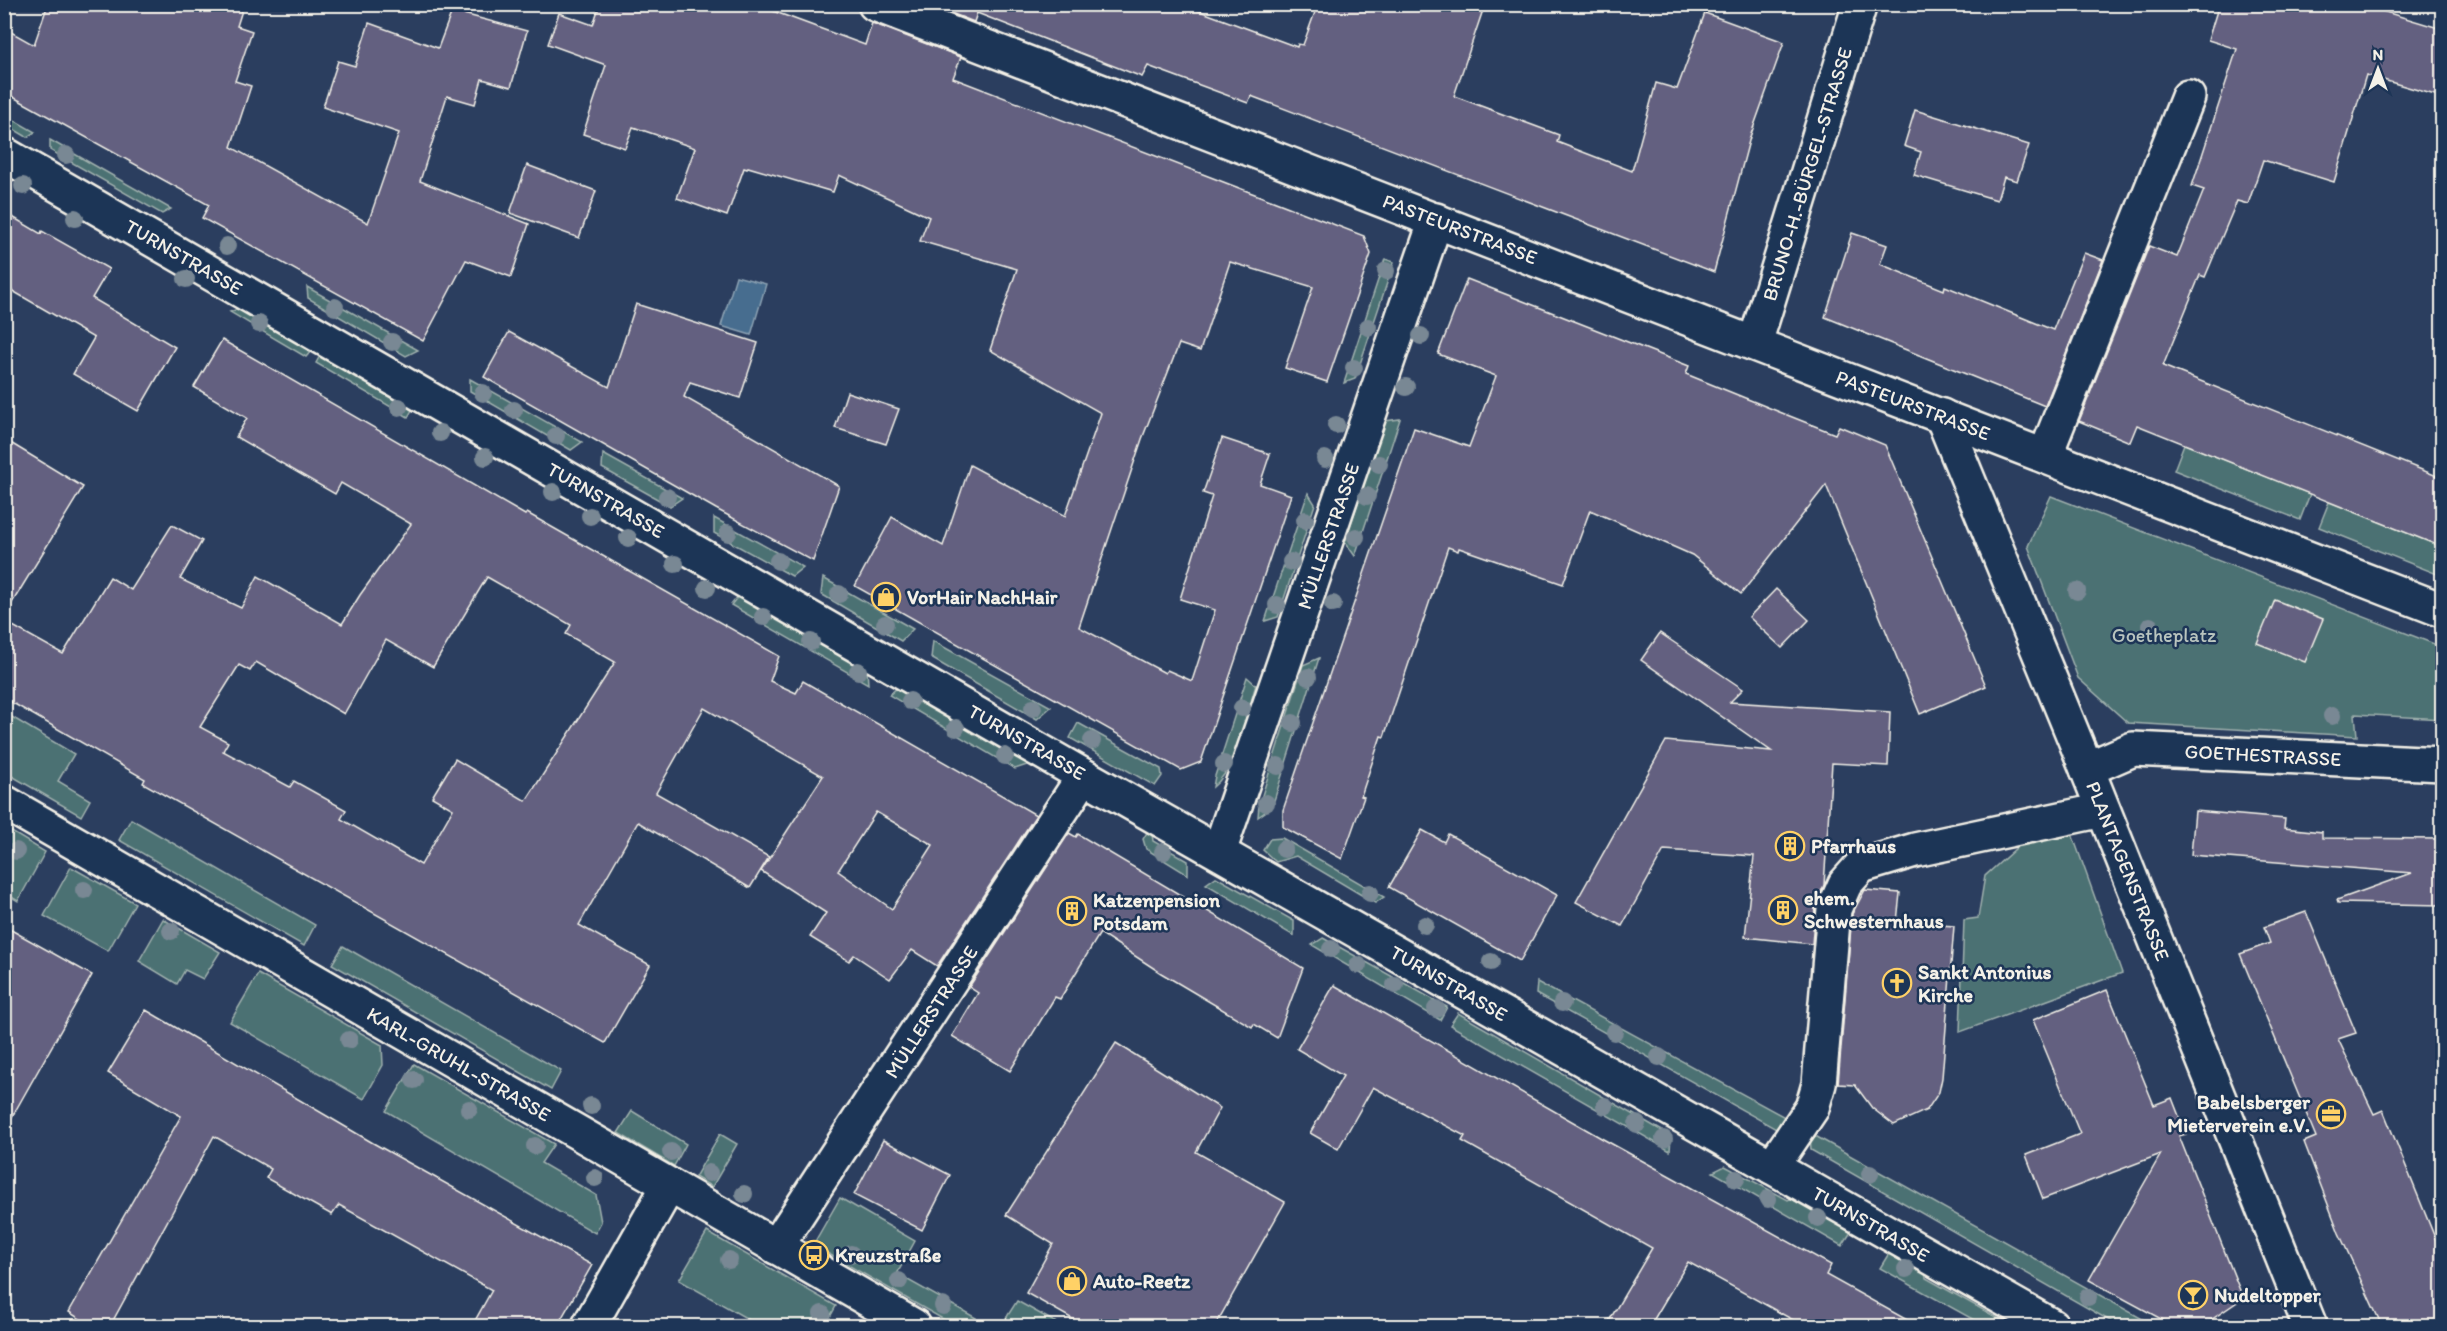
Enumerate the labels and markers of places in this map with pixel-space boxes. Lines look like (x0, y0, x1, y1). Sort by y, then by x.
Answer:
shop icon: VorHair NachHair (870, 581, 902, 613)
place label: VorHair NachHair (907, 585, 1058, 609)
building icon: Pfarrhaus (1774, 830, 1806, 862)
place label: Pfarrhaus (1811, 834, 1896, 858)
place label: ehem. Schwesternhaus (1804, 886, 1944, 933)
place label: Katzenpension Potsdam (1093, 888, 1221, 935)
building icon: ehem. Schwesternhaus (1767, 894, 1799, 926)
building icon: Katzenpension Potsdam (1056, 895, 1088, 927)
place label: Sankt Antonius Kirche (1918, 960, 2052, 1007)
church icon: Sankt Antonius Kirche (1881, 967, 1913, 999)
place label: Babelsberger Mieterverein e.V. (2167, 1090, 2311, 1137)
office icon: Babelsberger Mieterverein e.V. (2315, 1098, 2347, 1130)
bus stop icon: Kreuzstraße (798, 1239, 830, 1271)
place label: Kreuzstraße (835, 1243, 942, 1267)
shop icon: Auto-Reetz (1056, 1265, 1088, 1297)
place label: Auto-Reetz (1092, 1269, 1191, 1293)
bar icon: Nudeltopper (2177, 1279, 2209, 1311)
place label: Nudeltopper (2214, 1283, 2321, 1308)

